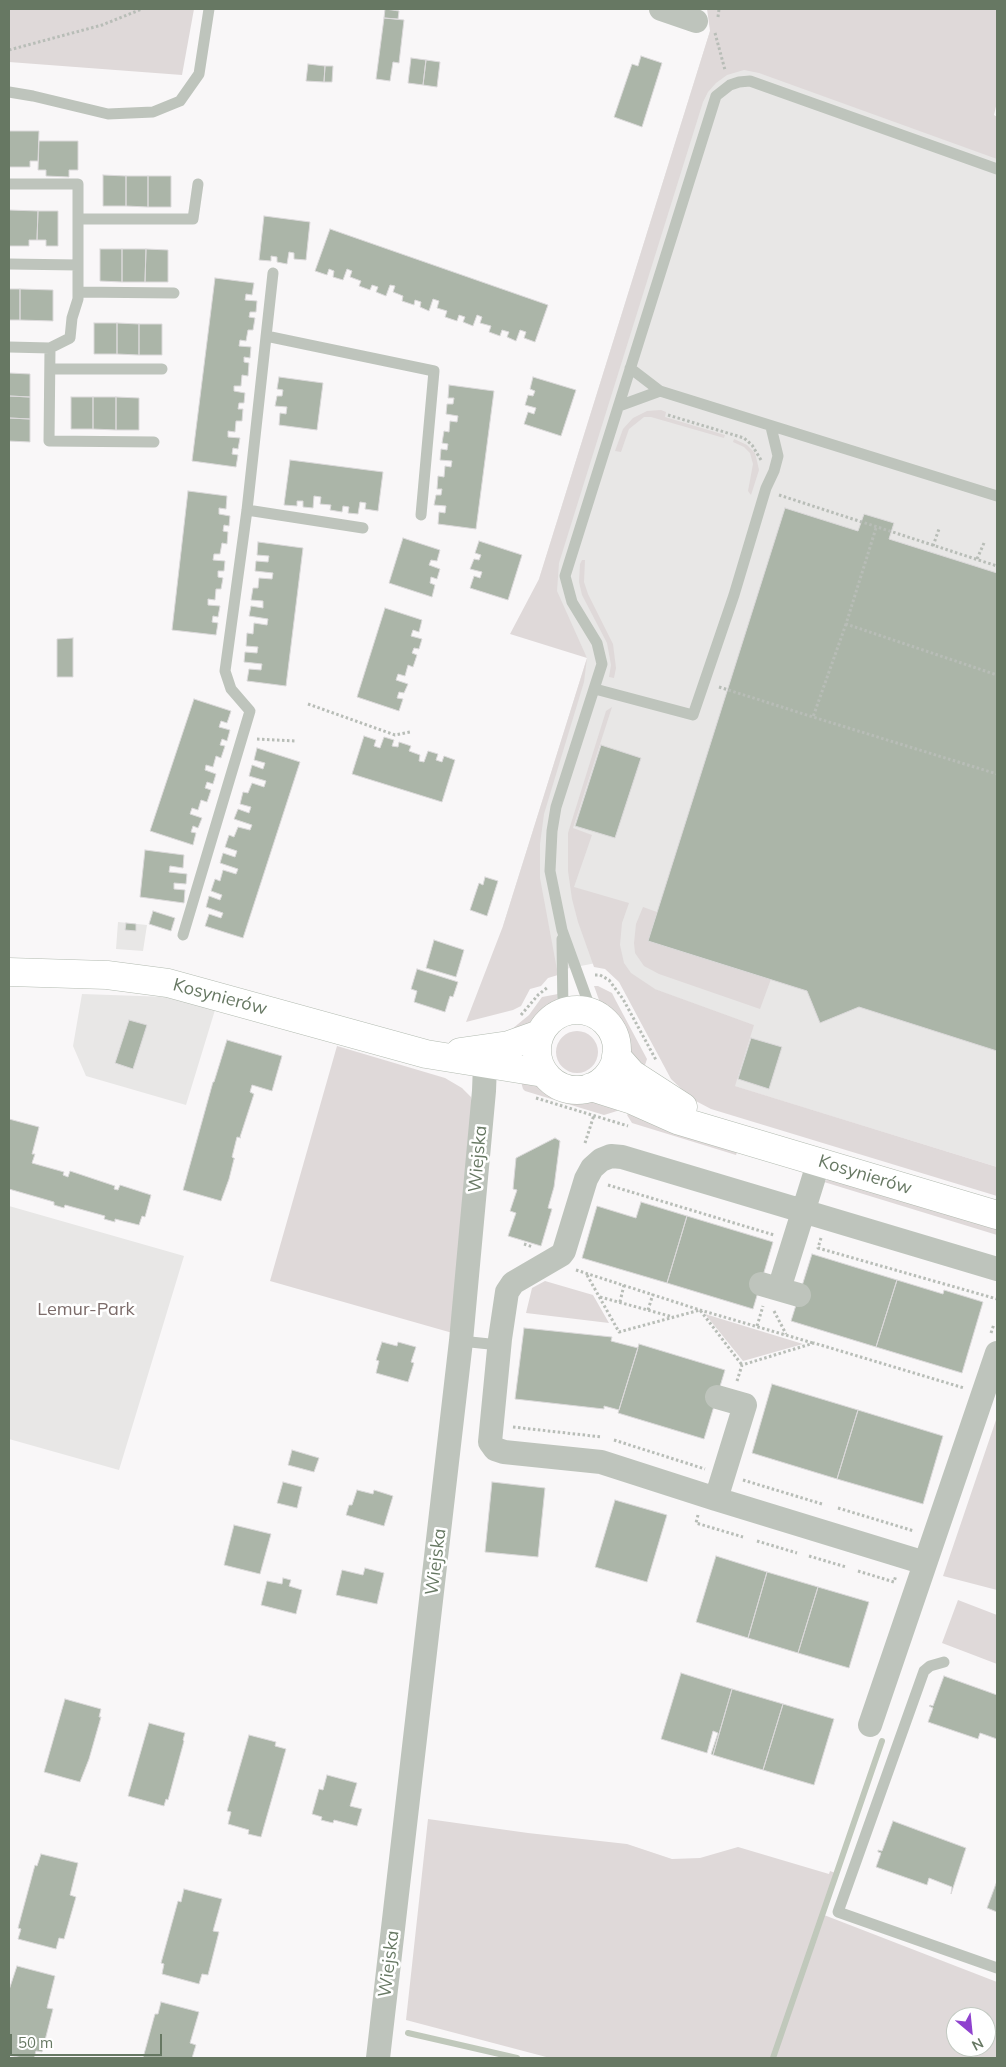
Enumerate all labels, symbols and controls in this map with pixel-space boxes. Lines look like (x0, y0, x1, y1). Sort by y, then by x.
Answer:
street label: Kosynierów (171, 974, 269, 1020)
street label: Wiejska (464, 1125, 492, 1193)
street label: Kosynierów (816, 1151, 914, 1199)
park label: Lemur-Park (37, 1299, 135, 1321)
street label: Wiejska (421, 1527, 451, 1597)
street label: Wiejska (374, 1929, 404, 1999)
north arrow (946, 2007, 996, 2057)
scale bar (12, 2024, 165, 2056)
text: 50 m (18, 2033, 53, 2052)
text: N (969, 2034, 986, 2055)

